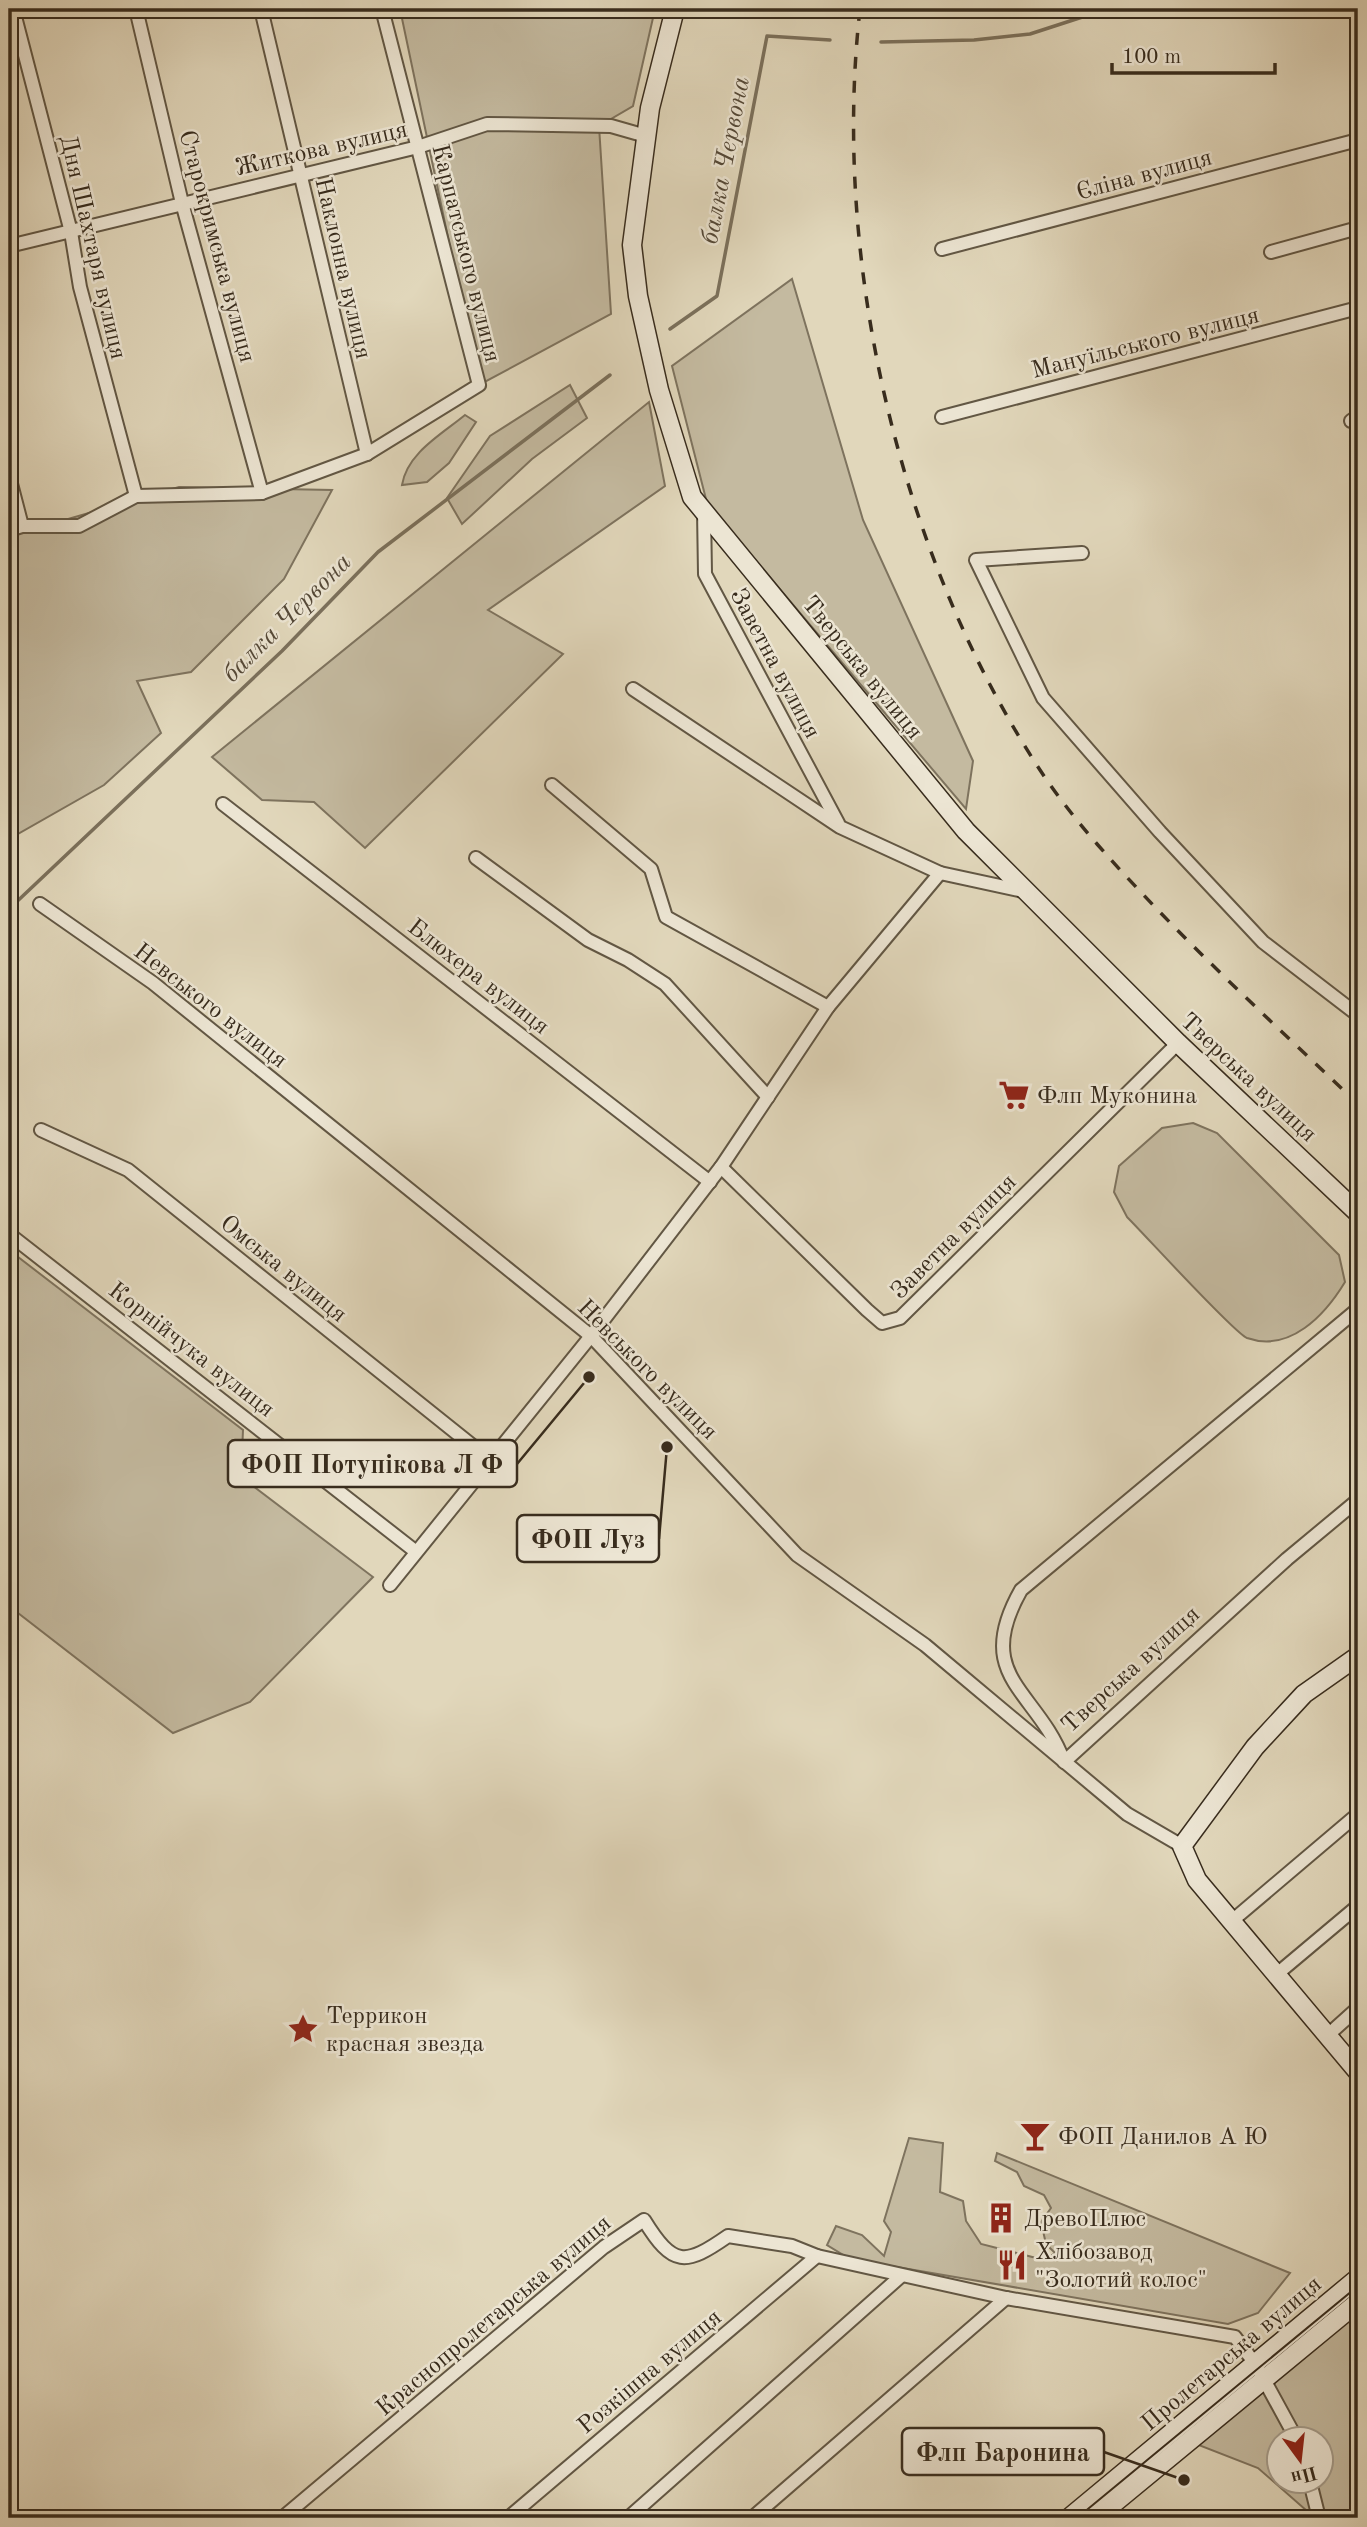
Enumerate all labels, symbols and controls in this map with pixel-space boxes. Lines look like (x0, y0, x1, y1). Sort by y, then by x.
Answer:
scale bar (1112, 32, 1274, 76)
text: 100 m (1122, 47, 1181, 68)
water label: балка Червона (697, 74, 755, 246)
street label: Житкова вулиця (233, 118, 410, 181)
street label: Старокримська вулиця (173, 128, 259, 365)
street label: Дня Шахтаря вулиця (55, 133, 130, 362)
street label: Карпатського вулиця (426, 142, 504, 365)
street label: Єліна вулиця (1074, 146, 1215, 206)
street label: Наклонна вулиця (310, 176, 375, 361)
street label: Мануїльського вулиця (1029, 304, 1262, 384)
water label: балка Червона (218, 549, 357, 688)
street label: Заветна вулиця (725, 585, 824, 743)
street label: Тверська вулиця (797, 592, 926, 744)
street label: Блюхера вулиця (403, 915, 553, 1040)
street label: Невського вулиця (129, 939, 291, 1074)
street label: Тверська вулиця (1175, 1009, 1320, 1147)
supermarket icon: Флп Муконина (997, 1078, 1031, 1112)
place label: Флп Муконина (1037, 1085, 1197, 1109)
street label: Заветна вулиця (887, 1170, 1022, 1305)
street label: Омська вулиця (215, 1211, 351, 1328)
street label: Корнійчука вулиця (103, 1279, 278, 1423)
street label: Невського вулиця (572, 1296, 721, 1445)
callout: ФОП Потупікова Л Ф (228, 1440, 517, 1487)
text: ФОП Потупікова Л Ф (241, 1453, 503, 1479)
callout: ФОП Луз (517, 1515, 659, 1562)
text: ФОП Луз (531, 1528, 645, 1554)
street label: Тверська вулиця (1058, 1602, 1205, 1739)
place label: Террикон красная звезда (326, 2005, 484, 2057)
place icon: Террикон красная звезда (286, 2012, 320, 2046)
bar icon: ФОП Данилов А Ю (1018, 2119, 1052, 2153)
place label: ФОП Данилов А Ю (1058, 2126, 1268, 2150)
building icon: ДревоПлюс (984, 2201, 1018, 2235)
place label: ДревоПлюс (1024, 2208, 1146, 2232)
street label: Краснопролетарська вулиця (372, 2212, 616, 2422)
place label: Хлібозавод "Золотий колос" (1035, 2241, 1207, 2293)
restaurant icon: Хлібозавод "Золотий колос" (995, 2248, 1029, 2282)
street label: Пролетарська вулиця (1138, 2273, 1327, 2437)
street label: Розкішна вулиця (574, 2306, 727, 2439)
north arrow (1266, 2426, 1336, 2496)
callout: Флп Баронина (902, 2428, 1104, 2475)
text: Флп Баронина (916, 2441, 1090, 2467)
text: Пн (1289, 2461, 1319, 2487)

